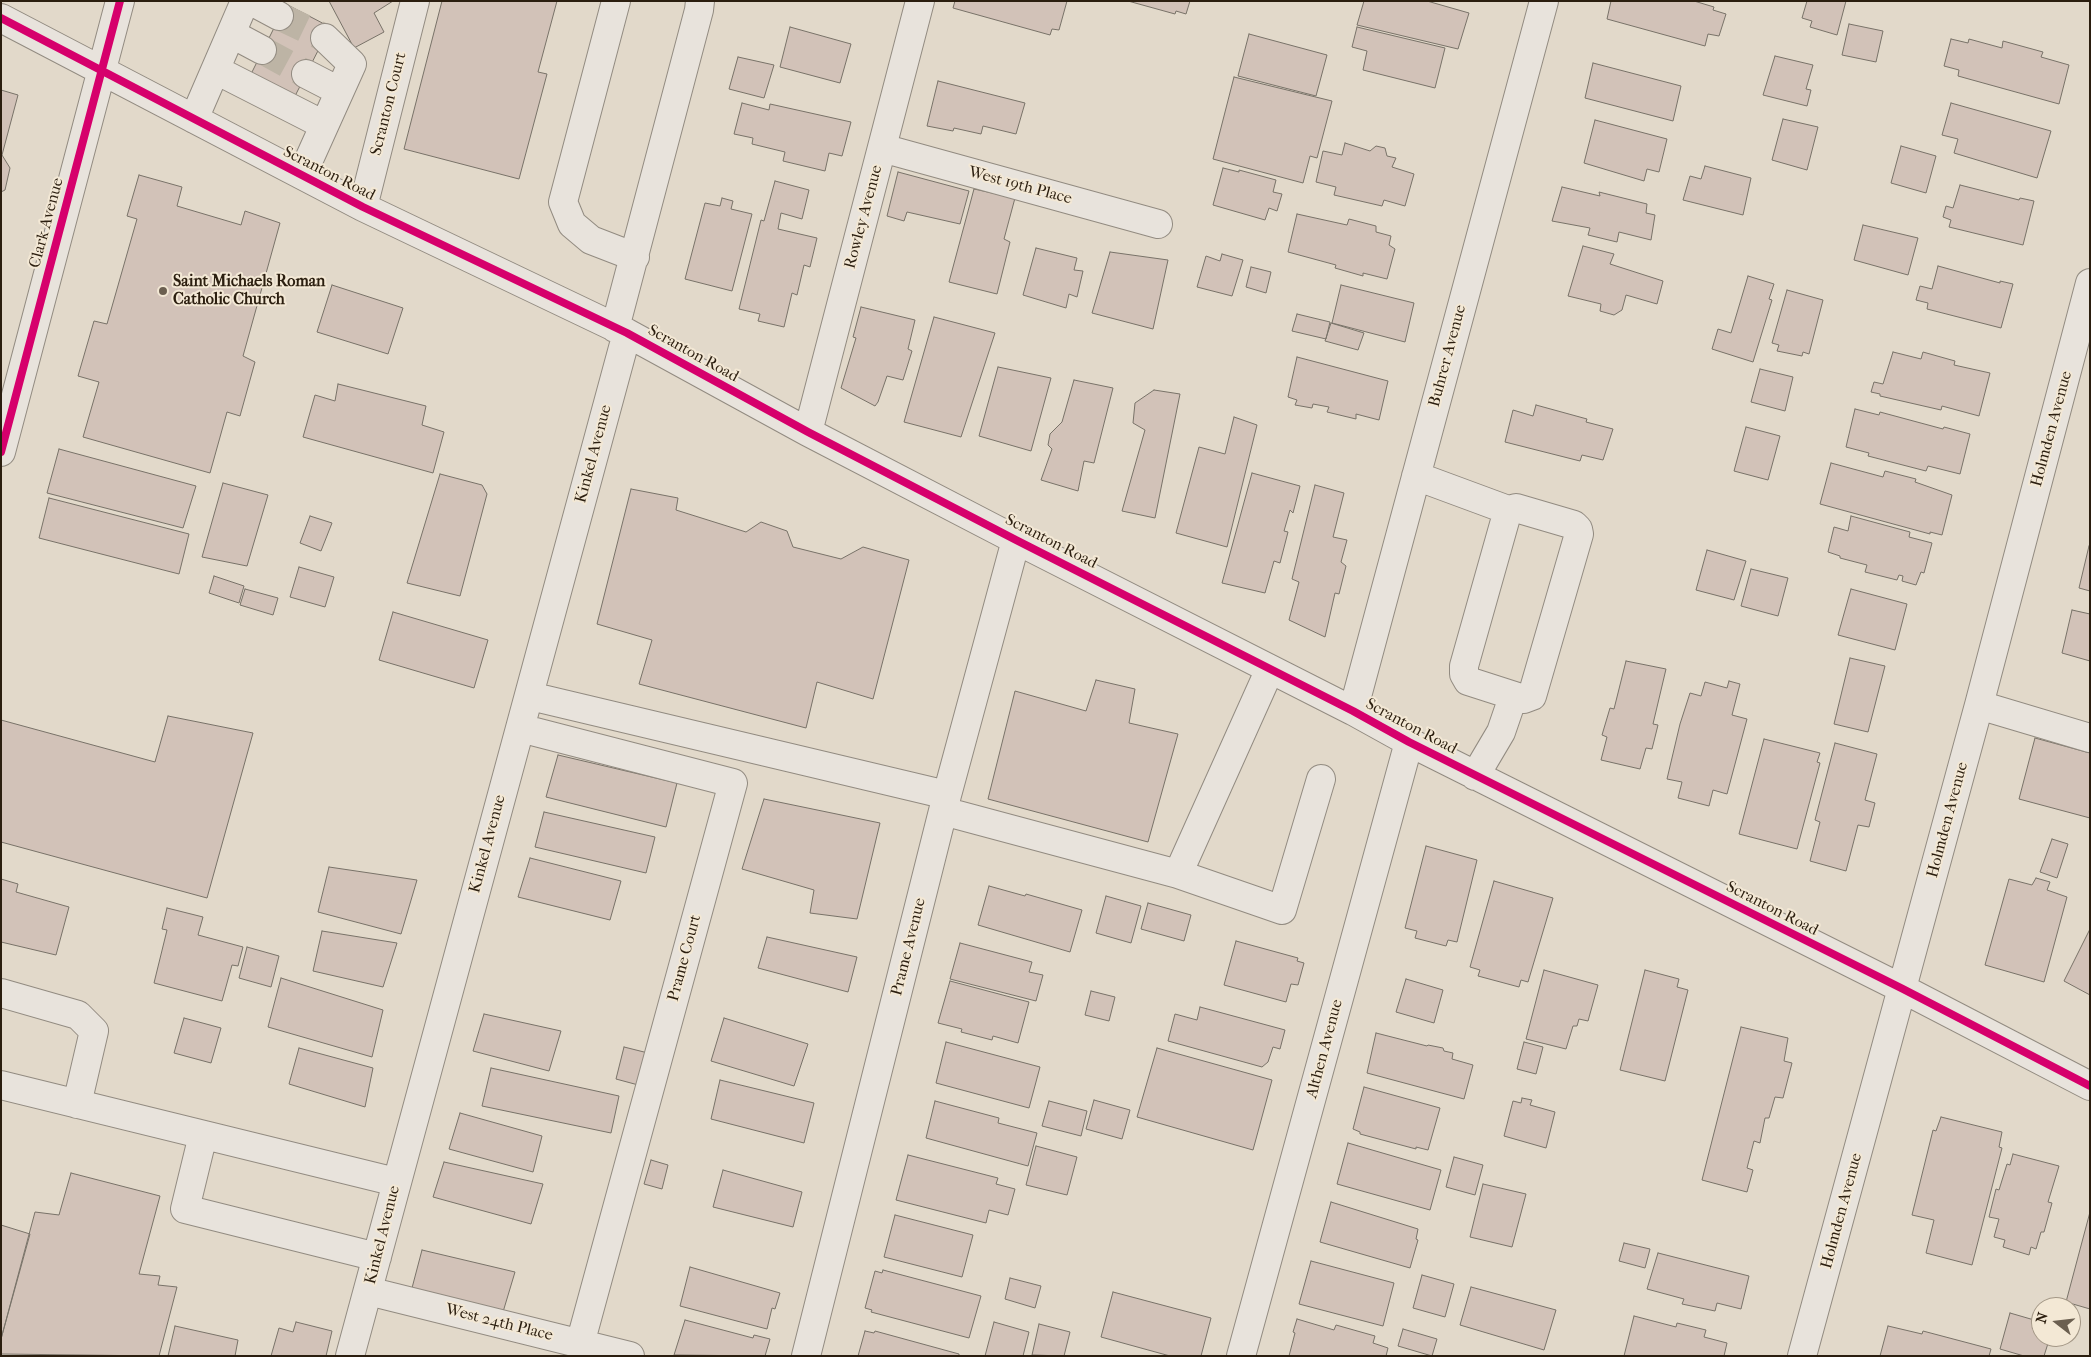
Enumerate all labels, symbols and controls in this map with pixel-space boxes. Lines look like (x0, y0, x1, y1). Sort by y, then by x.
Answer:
street label: Scranton Court (367, 50, 411, 158)
street label: Scranton Road (280, 143, 378, 205)
street label: Rowley Avenue (841, 163, 887, 271)
street label: West 19th Place (966, 163, 1074, 209)
street label: Clark Avenue (26, 176, 68, 270)
place label: Saint Michaels Roman Catholic Church (173, 272, 325, 310)
marker: Saint Michaels Roman Catholic Church (157, 285, 169, 297)
street label: Buhrer Avenue (1425, 303, 1471, 409)
street label: Scranton Road (644, 321, 742, 387)
street label: Holmden Avenue (2027, 369, 2077, 489)
street label: Kinkel Avenue (572, 403, 616, 505)
street label: Scranton Road (1002, 511, 1100, 573)
street label: Scranton Road (1362, 695, 1460, 759)
street label: Holmden Avenue (1923, 760, 1973, 880)
street label: Kinkel Avenue (466, 793, 510, 895)
street label: Scranton Road (1723, 878, 1821, 940)
street label: Prame Avenue (888, 896, 930, 998)
street label: Prame Court (664, 913, 706, 1003)
street label: Althen Avenue (1303, 997, 1347, 1101)
street label: Holmden Avenue (1817, 1151, 1867, 1271)
street label: Kinkel Avenue (361, 1184, 405, 1286)
north arrow (2031, 1297, 2081, 1347)
street label: West 24th Place (443, 1300, 555, 1346)
text: N (2032, 1311, 2052, 1325)

